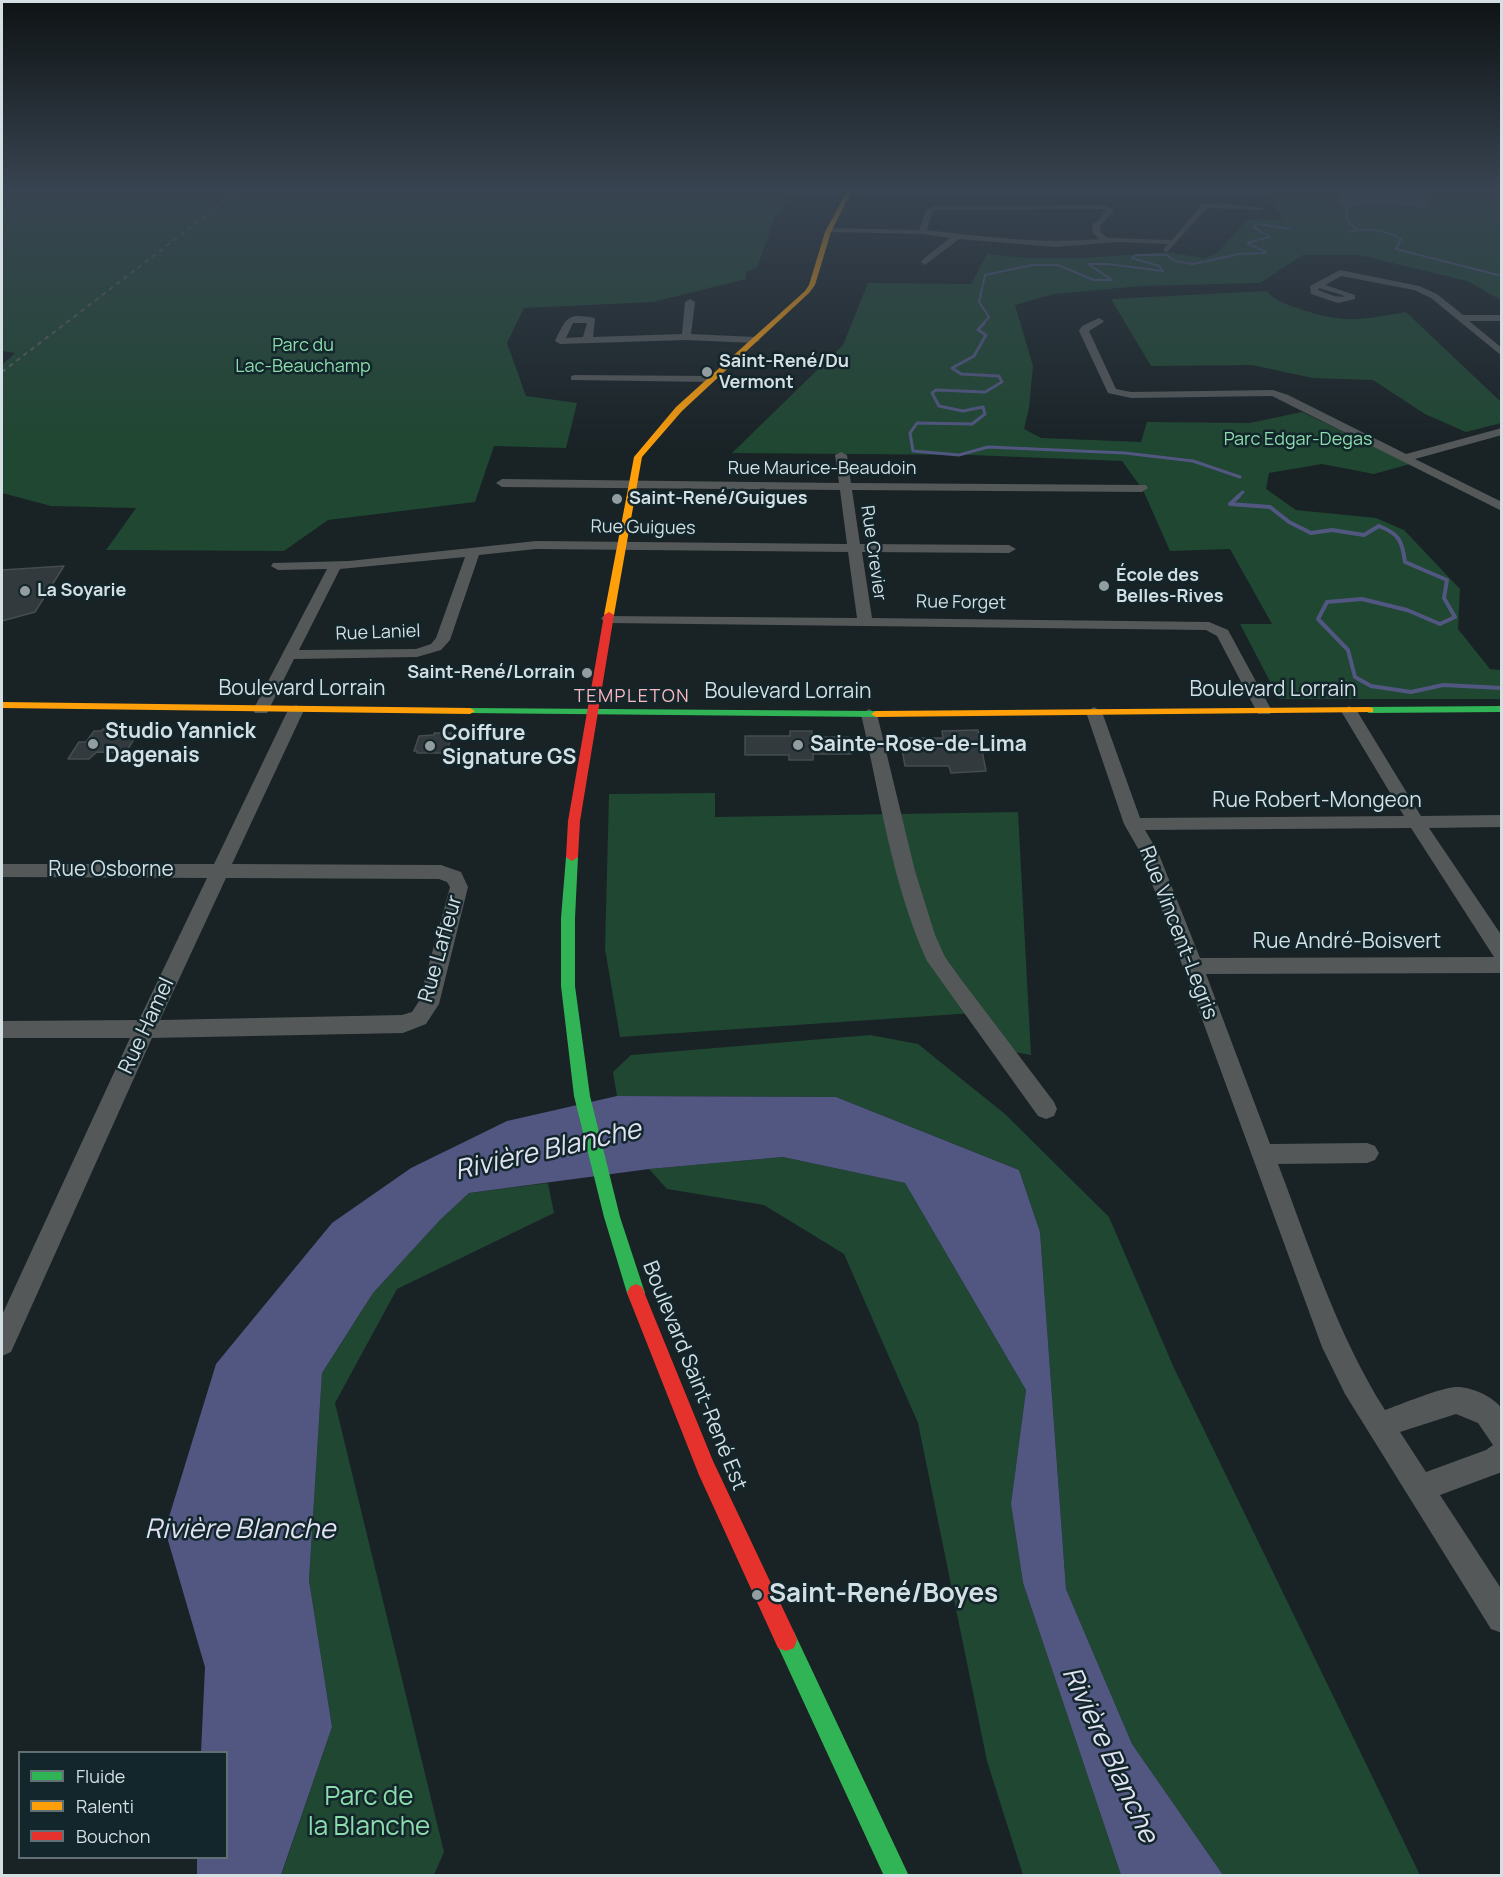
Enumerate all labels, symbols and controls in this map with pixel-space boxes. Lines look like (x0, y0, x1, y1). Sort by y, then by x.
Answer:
park label: Parc du Lac-Beauchamp (235, 335, 371, 378)
place label: Saint-René/Du Vermont (719, 351, 849, 394)
marker: Saint-René/Du Vermont (700, 365, 714, 379)
park label: Parc Edgar-Degas (1224, 429, 1372, 451)
street label: Rue Maurice-Beaudoin (728, 458, 916, 480)
place label: Saint-René/Guigues (629, 488, 808, 510)
marker: Saint-René/Guigues (610, 492, 624, 506)
street label: Rue Crevier (856, 504, 890, 602)
street label: Rue Guigues (590, 516, 696, 540)
place label: École des Belles-Rives (1116, 565, 1224, 608)
marker: École des Belles-Rives (1097, 579, 1111, 593)
place label: La Soyarie (37, 580, 126, 602)
marker: La Soyarie (18, 584, 32, 598)
street label: Rue Forget (916, 591, 1006, 615)
street label: Rue Laniel (335, 621, 421, 645)
place label: Saint-René/Lorrain (407, 662, 575, 684)
marker: Saint-René/Lorrain (580, 666, 594, 680)
street label: Boulevard Lorrain (218, 676, 386, 702)
street label: Boulevard Lorrain (1189, 677, 1357, 703)
street label: Boulevard Lorrain (704, 679, 872, 705)
district label: TEMPLETON (574, 686, 690, 708)
place label: Studio Yannick Dagenais (105, 719, 256, 769)
place label: Coiffure Signature GS (442, 721, 576, 771)
place label: Sainte-Rose-de-Lima (810, 732, 1027, 758)
marker: Studio Yannick Dagenais (86, 737, 100, 751)
marker: Sainte-Rose-de-Lima (791, 738, 805, 752)
marker: Coiffure Signature GS (423, 739, 437, 753)
street label: Rue Robert-Mongeon (1212, 788, 1422, 814)
street label: Rue Vincent-Legris (1133, 843, 1223, 1023)
street label: Rue Osborne (48, 857, 174, 883)
street label: Rue Lafleur (414, 893, 468, 1005)
street label: Rue André-Boisvert (1253, 929, 1441, 955)
street label: Rue Hamel (114, 974, 180, 1078)
water label: Rivière Blanche (452, 1114, 644, 1188)
street label: Boulevard Saint-René Est (636, 1258, 752, 1494)
water label: Rivière Blanche (145, 1514, 335, 1546)
place label: Saint-René/Boyes (769, 1579, 998, 1611)
marker: Saint-René/Boyes (750, 1588, 764, 1602)
water label: Rivière Blanche (1054, 1662, 1164, 1848)
legend (18, 1751, 228, 1859)
text: Fluide (76, 1764, 125, 1788)
park label: Parc de la Blanche (308, 1782, 430, 1844)
text: Ralenti (76, 1794, 134, 1818)
text: Bouchon (76, 1824, 150, 1848)

